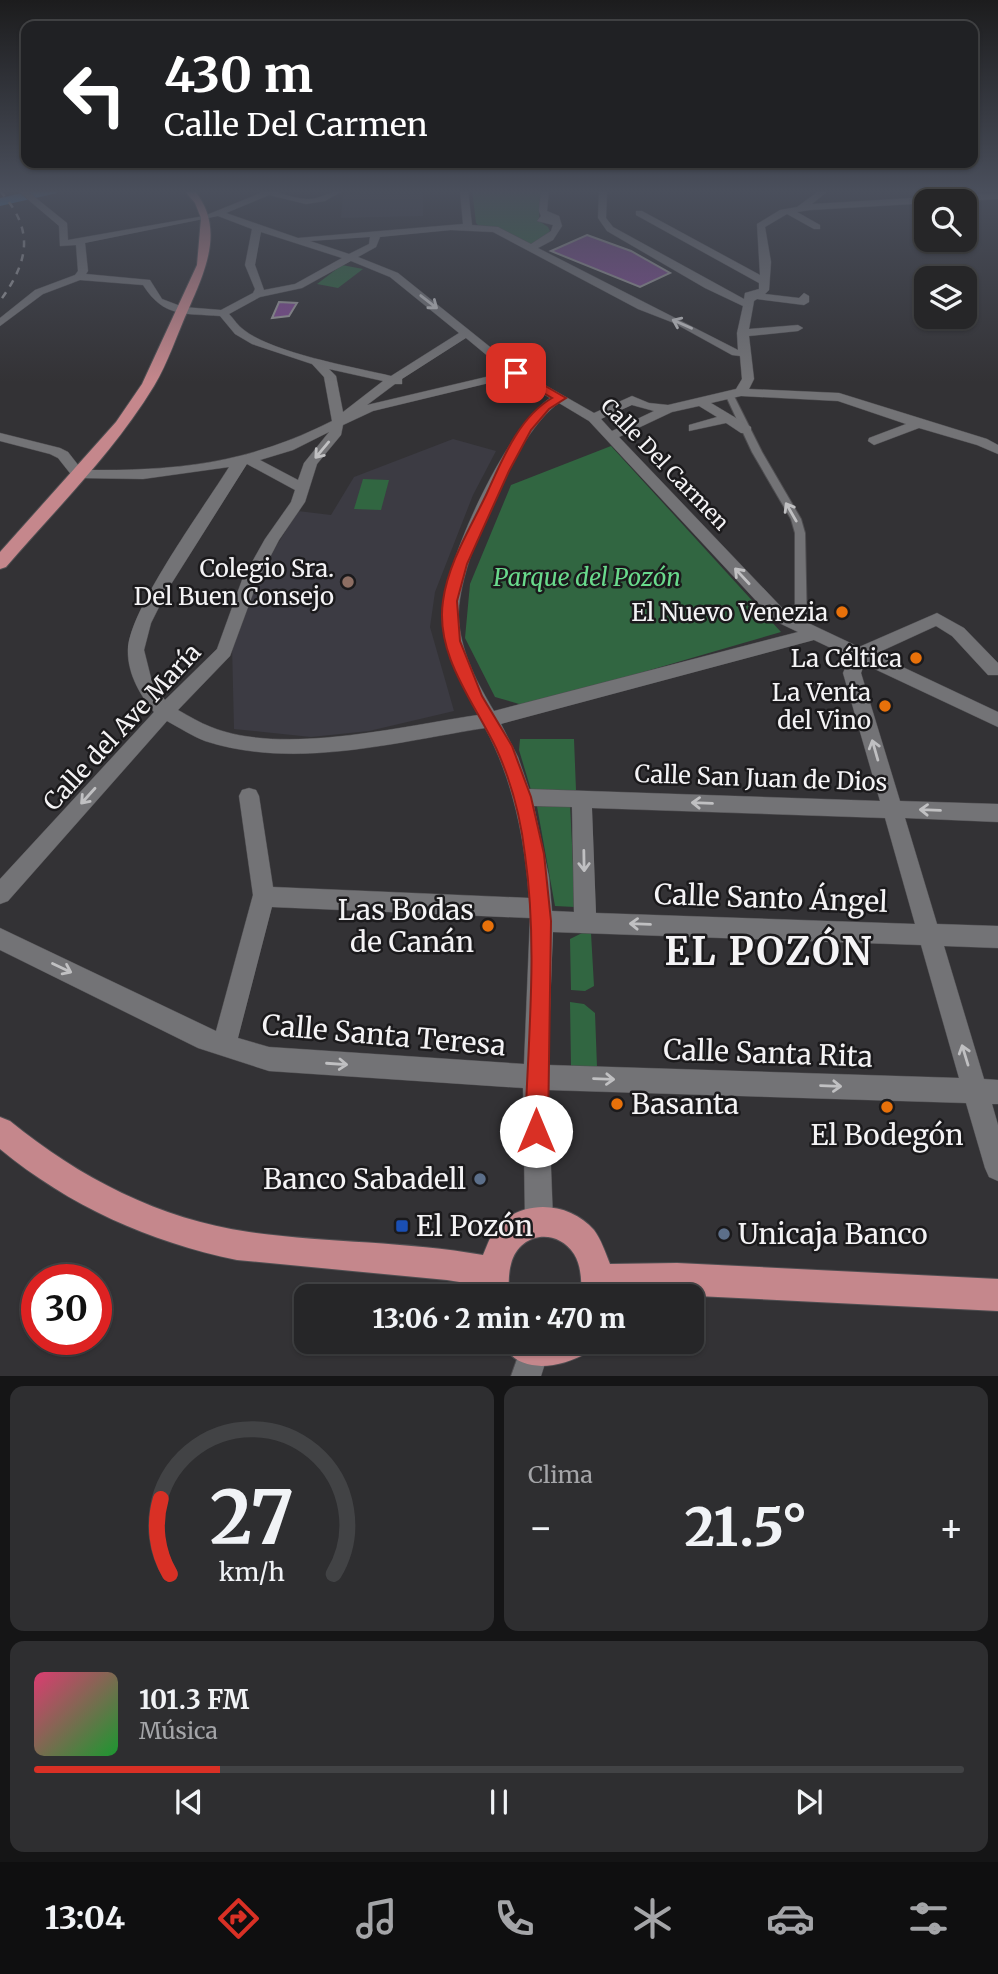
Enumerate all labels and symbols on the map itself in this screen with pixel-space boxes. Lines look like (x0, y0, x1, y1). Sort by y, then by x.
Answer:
one-way arrow (420, 295, 438, 310)
one-way arrow (672, 317, 693, 330)
pin (486, 343, 546, 403)
street label: Calle Del Carmen (595, 392, 735, 536)
one-way arrow (314, 441, 330, 459)
one-way arrow (784, 502, 798, 522)
place label: Colegio Sra. Del Buen Consejo (134, 553, 334, 612)
park label: Parque del Pozón (493, 562, 681, 593)
one-way arrow (734, 567, 750, 585)
marker: Colegio Sra. Del Buen Consejo (340, 574, 356, 590)
place label: El Nuevo Venezia (631, 597, 828, 628)
marker: El Nuevo Venezia (834, 604, 850, 620)
street label: Calle del Ave María (37, 637, 208, 817)
place label: La Céltica (791, 643, 902, 674)
marker: La Céltica (908, 650, 924, 666)
place label: La Venta del Vino (772, 677, 871, 736)
marker: La Venta del Vino (877, 698, 893, 714)
one-way arrow (868, 739, 881, 761)
street label: Calle San Juan de Dios (634, 758, 888, 798)
one-way arrow (80, 787, 97, 804)
one-way arrow (691, 796, 714, 809)
one-way arrow (919, 804, 942, 817)
one-way arrow (577, 849, 590, 872)
street label: Calle Santo Ángel (654, 876, 889, 920)
place label: Las Bodas de Canán (338, 892, 474, 960)
marker: Las Bodas de Canán (480, 918, 496, 934)
one-way arrow (629, 918, 652, 931)
district label: EL POZÓN (665, 926, 873, 975)
one-way arrow (51, 962, 72, 975)
street label: Calle Santa Teresa (261, 1006, 507, 1064)
street label: Calle Santa Rita (663, 1031, 873, 1075)
one-way arrow (958, 1045, 971, 1067)
one-way arrow (326, 1058, 348, 1071)
one-way arrow (592, 1072, 615, 1085)
one-way arrow (819, 1080, 842, 1093)
place label: Basanta (631, 1086, 739, 1122)
position arrow (499, 1094, 573, 1168)
marker: Basanta (609, 1096, 625, 1112)
marker: El Bodegón (879, 1099, 895, 1115)
place label: El Bodegón (810, 1117, 964, 1153)
place label: Banco Sabadell (263, 1161, 466, 1197)
marker: Banco Sabadell (472, 1171, 488, 1187)
place label: El Pozón (416, 1208, 533, 1244)
place label: Unicaja Banco (738, 1216, 928, 1252)
marker: El Pozón (394, 1218, 410, 1234)
marker: Unicaja Banco (716, 1226, 732, 1242)
speed limit sign: 30 (21, 1264, 112, 1355)

